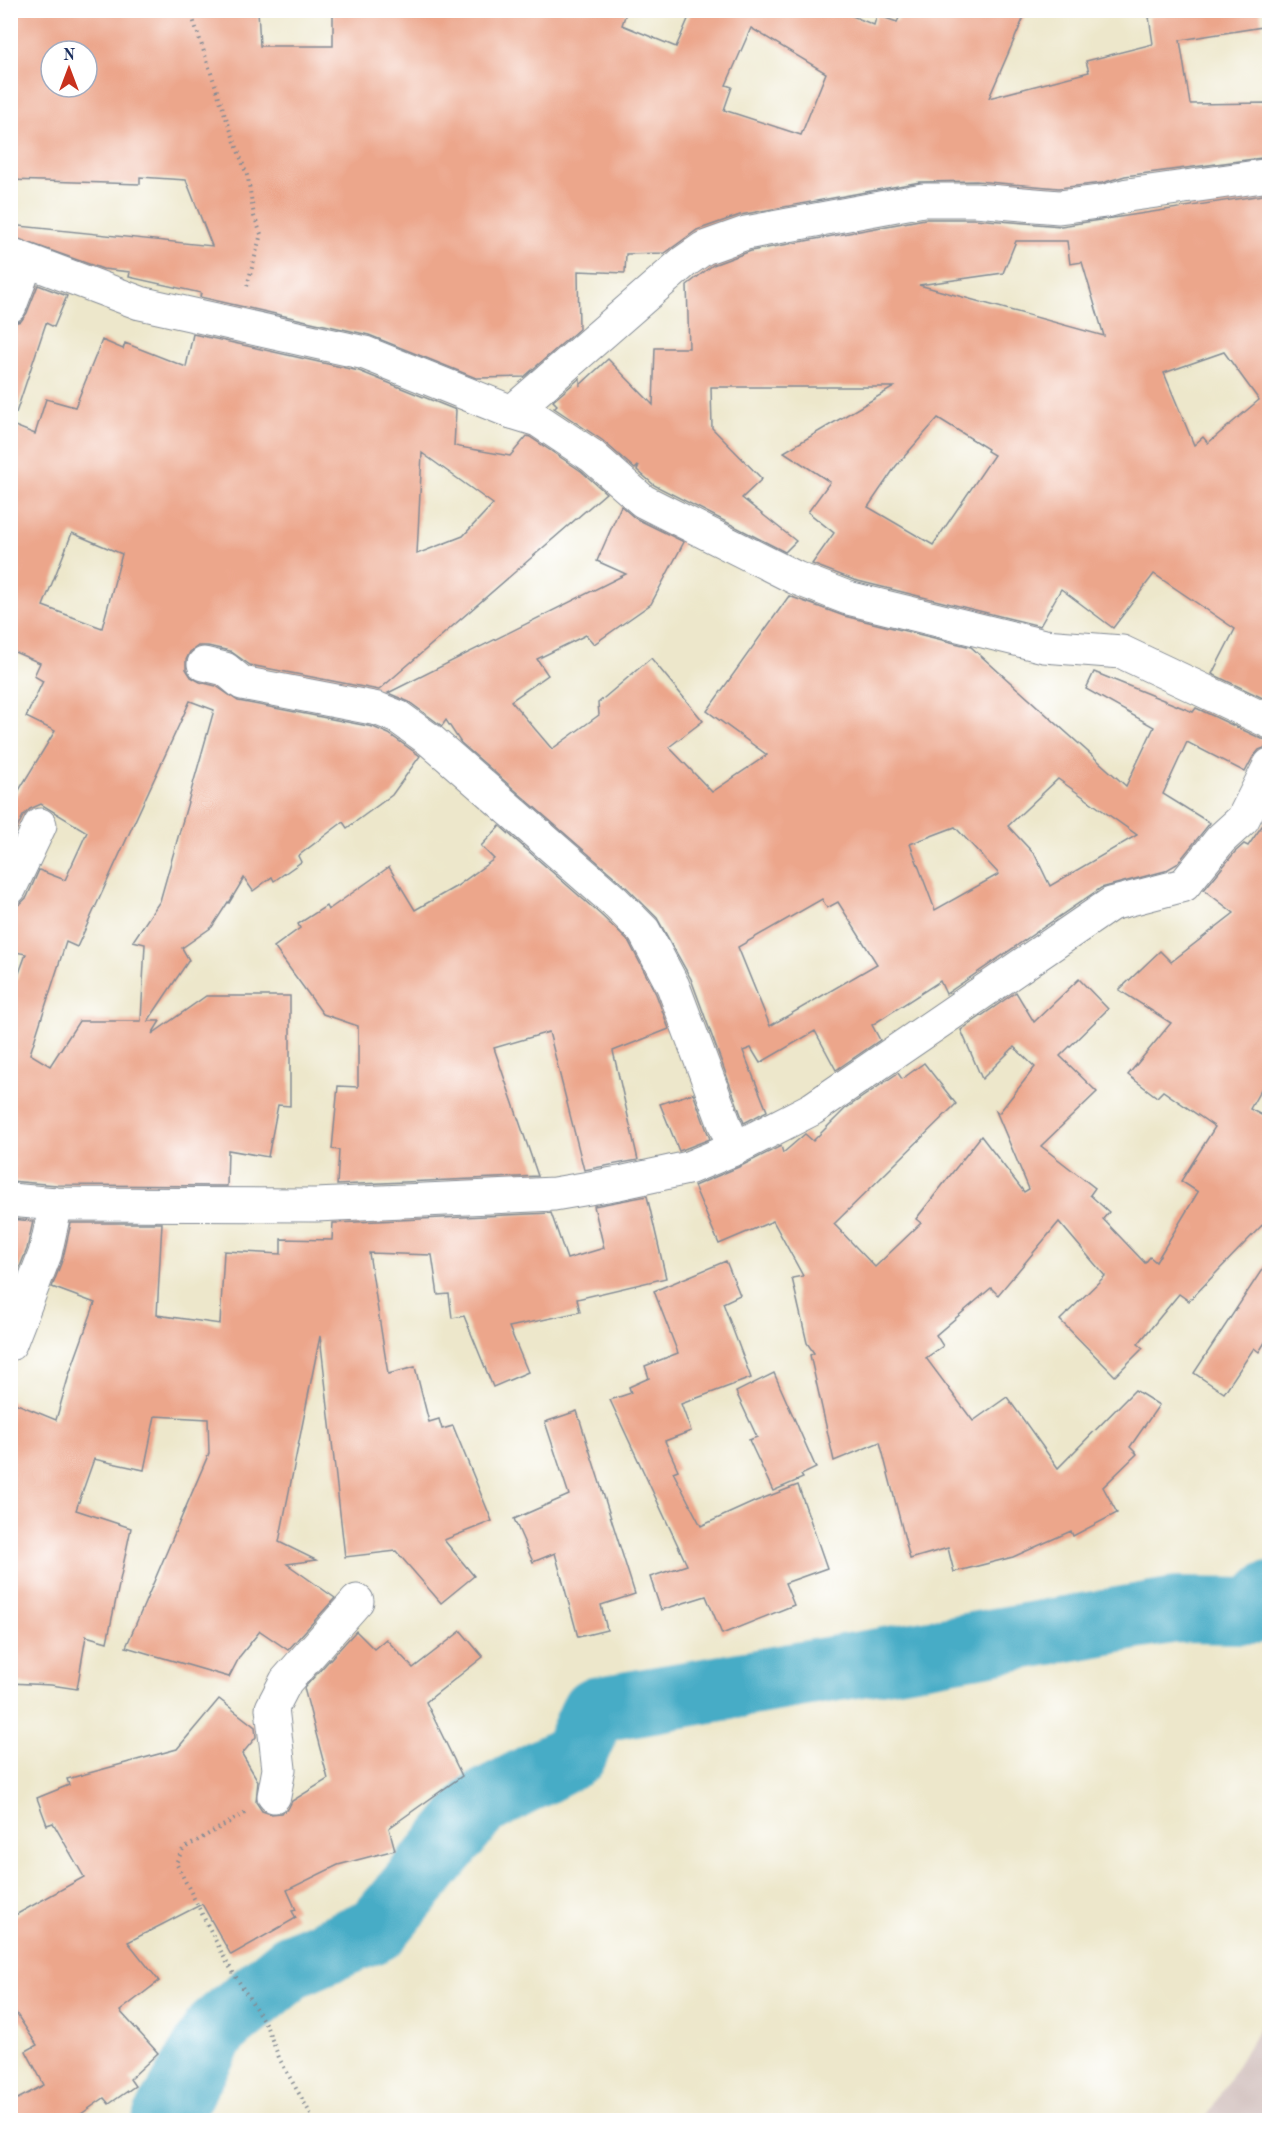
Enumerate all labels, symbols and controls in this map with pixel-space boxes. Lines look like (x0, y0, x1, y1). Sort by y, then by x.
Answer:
north arrow (39, 39, 99, 99)
text: N (63, 48, 76, 64)

